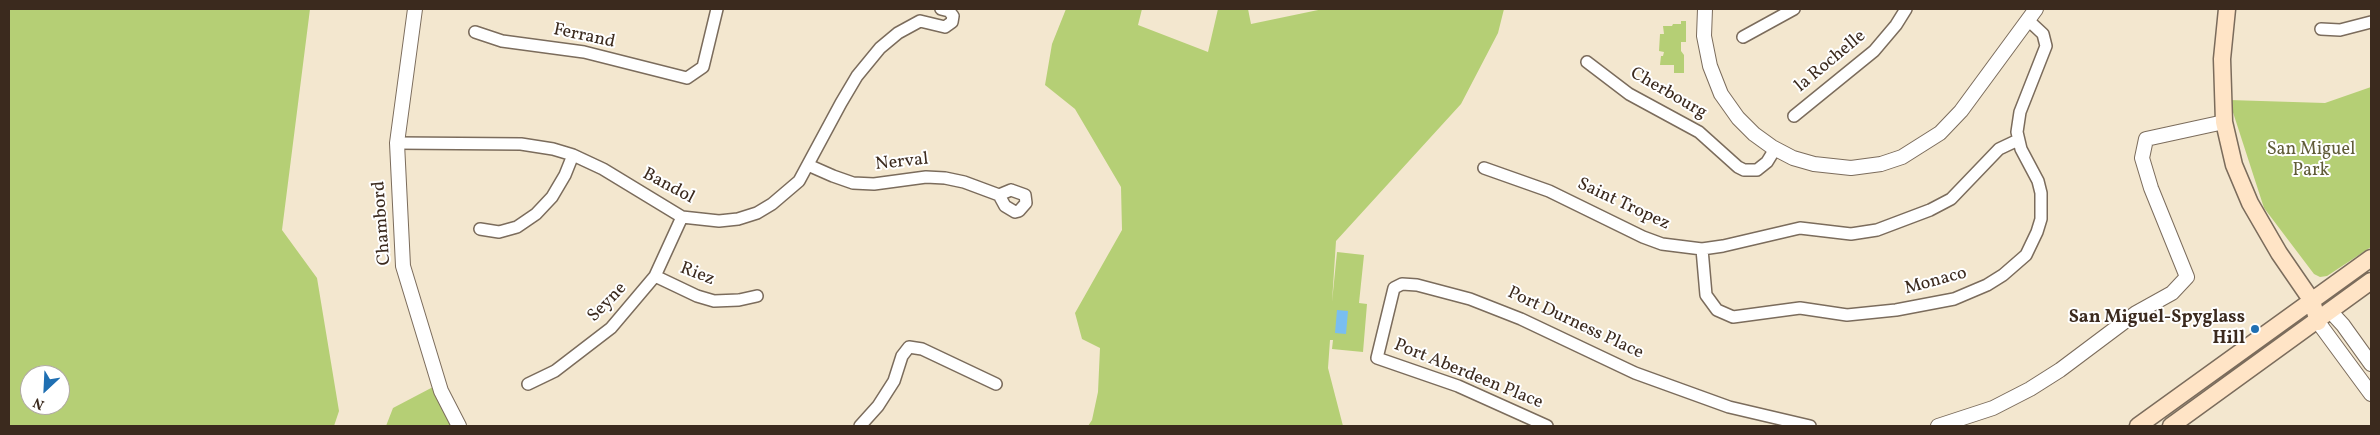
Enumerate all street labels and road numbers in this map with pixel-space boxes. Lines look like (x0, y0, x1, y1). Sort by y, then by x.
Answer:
street label: Ferrand (551, 20, 617, 54)
street label: la Rochelle (1791, 26, 1871, 98)
street label: Cherbourg (1626, 63, 1710, 125)
street label: Nerval (874, 149, 930, 177)
street label: Bandol (638, 164, 698, 210)
street label: Saint Tropez (1573, 174, 1673, 236)
street label: Chambord (369, 180, 397, 266)
street label: Riez (677, 259, 717, 291)
street label: Monaco (1903, 263, 1969, 301)
street label: Seyne (584, 278, 632, 328)
street label: Port Durness Place (1504, 283, 1646, 365)
street label: Port Aberdeen Place (1390, 335, 1546, 415)

